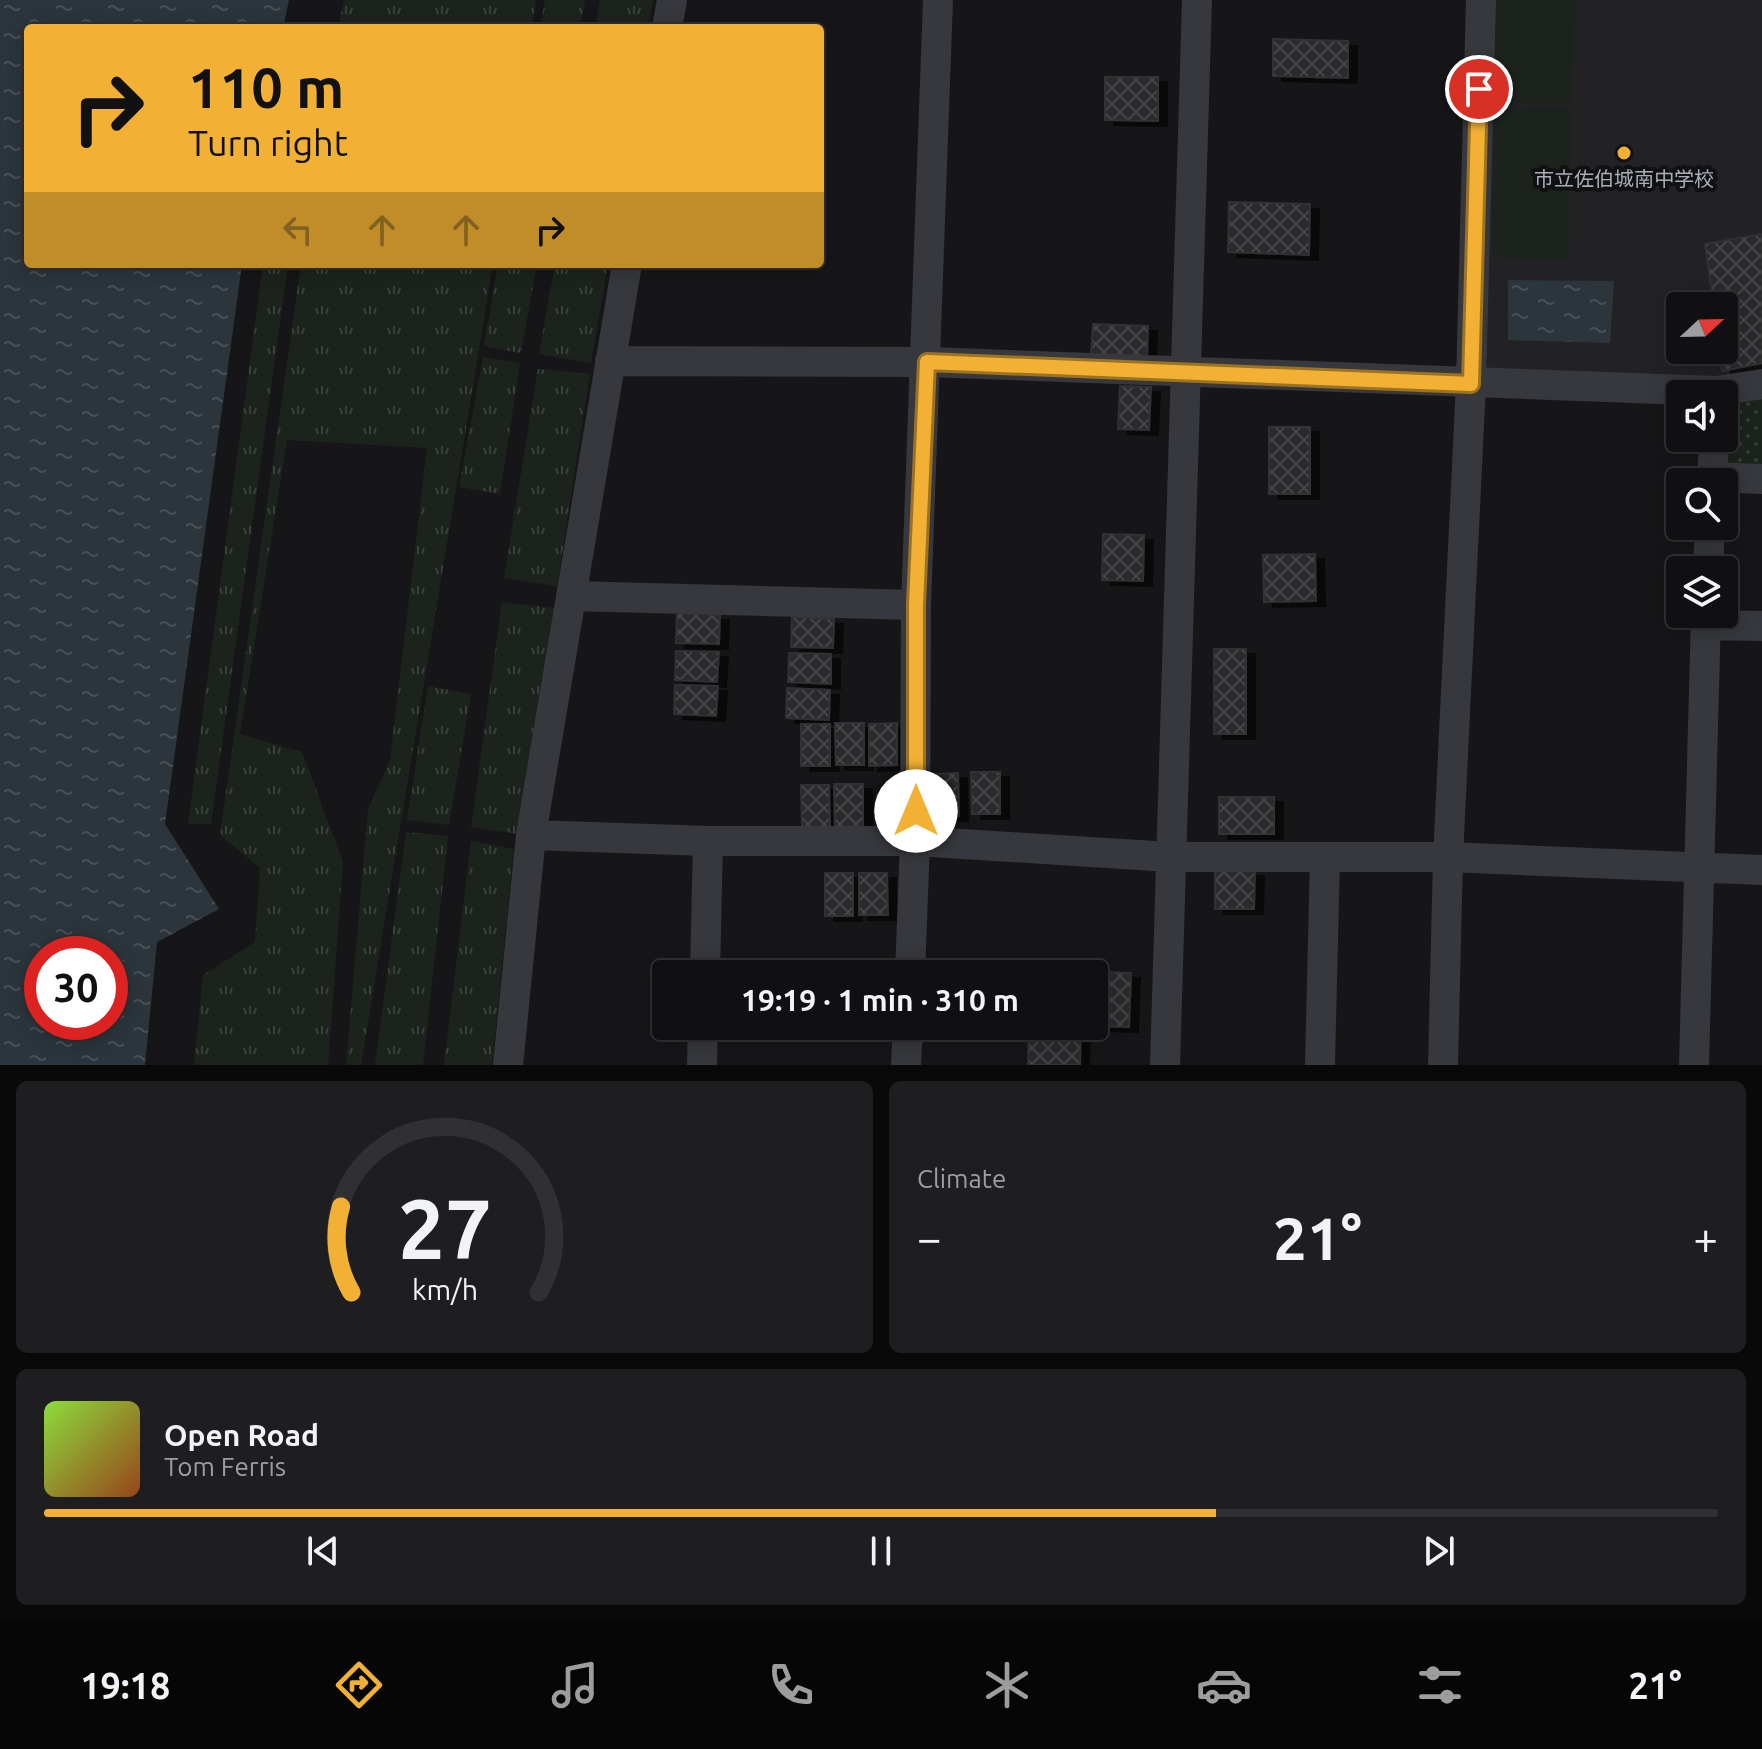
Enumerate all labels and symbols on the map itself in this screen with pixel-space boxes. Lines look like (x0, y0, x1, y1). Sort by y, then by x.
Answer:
pin (1445, 55, 1513, 123)
marker: 市立佐伯城南中学校 (1615, 144, 1633, 162)
place label: 市立佐伯城南中学校 (1534, 167, 1714, 190)
north arrow (1666, 292, 1738, 364)
position arrow (874, 769, 958, 853)
speed limit sign: 30 (24, 936, 128, 1040)

